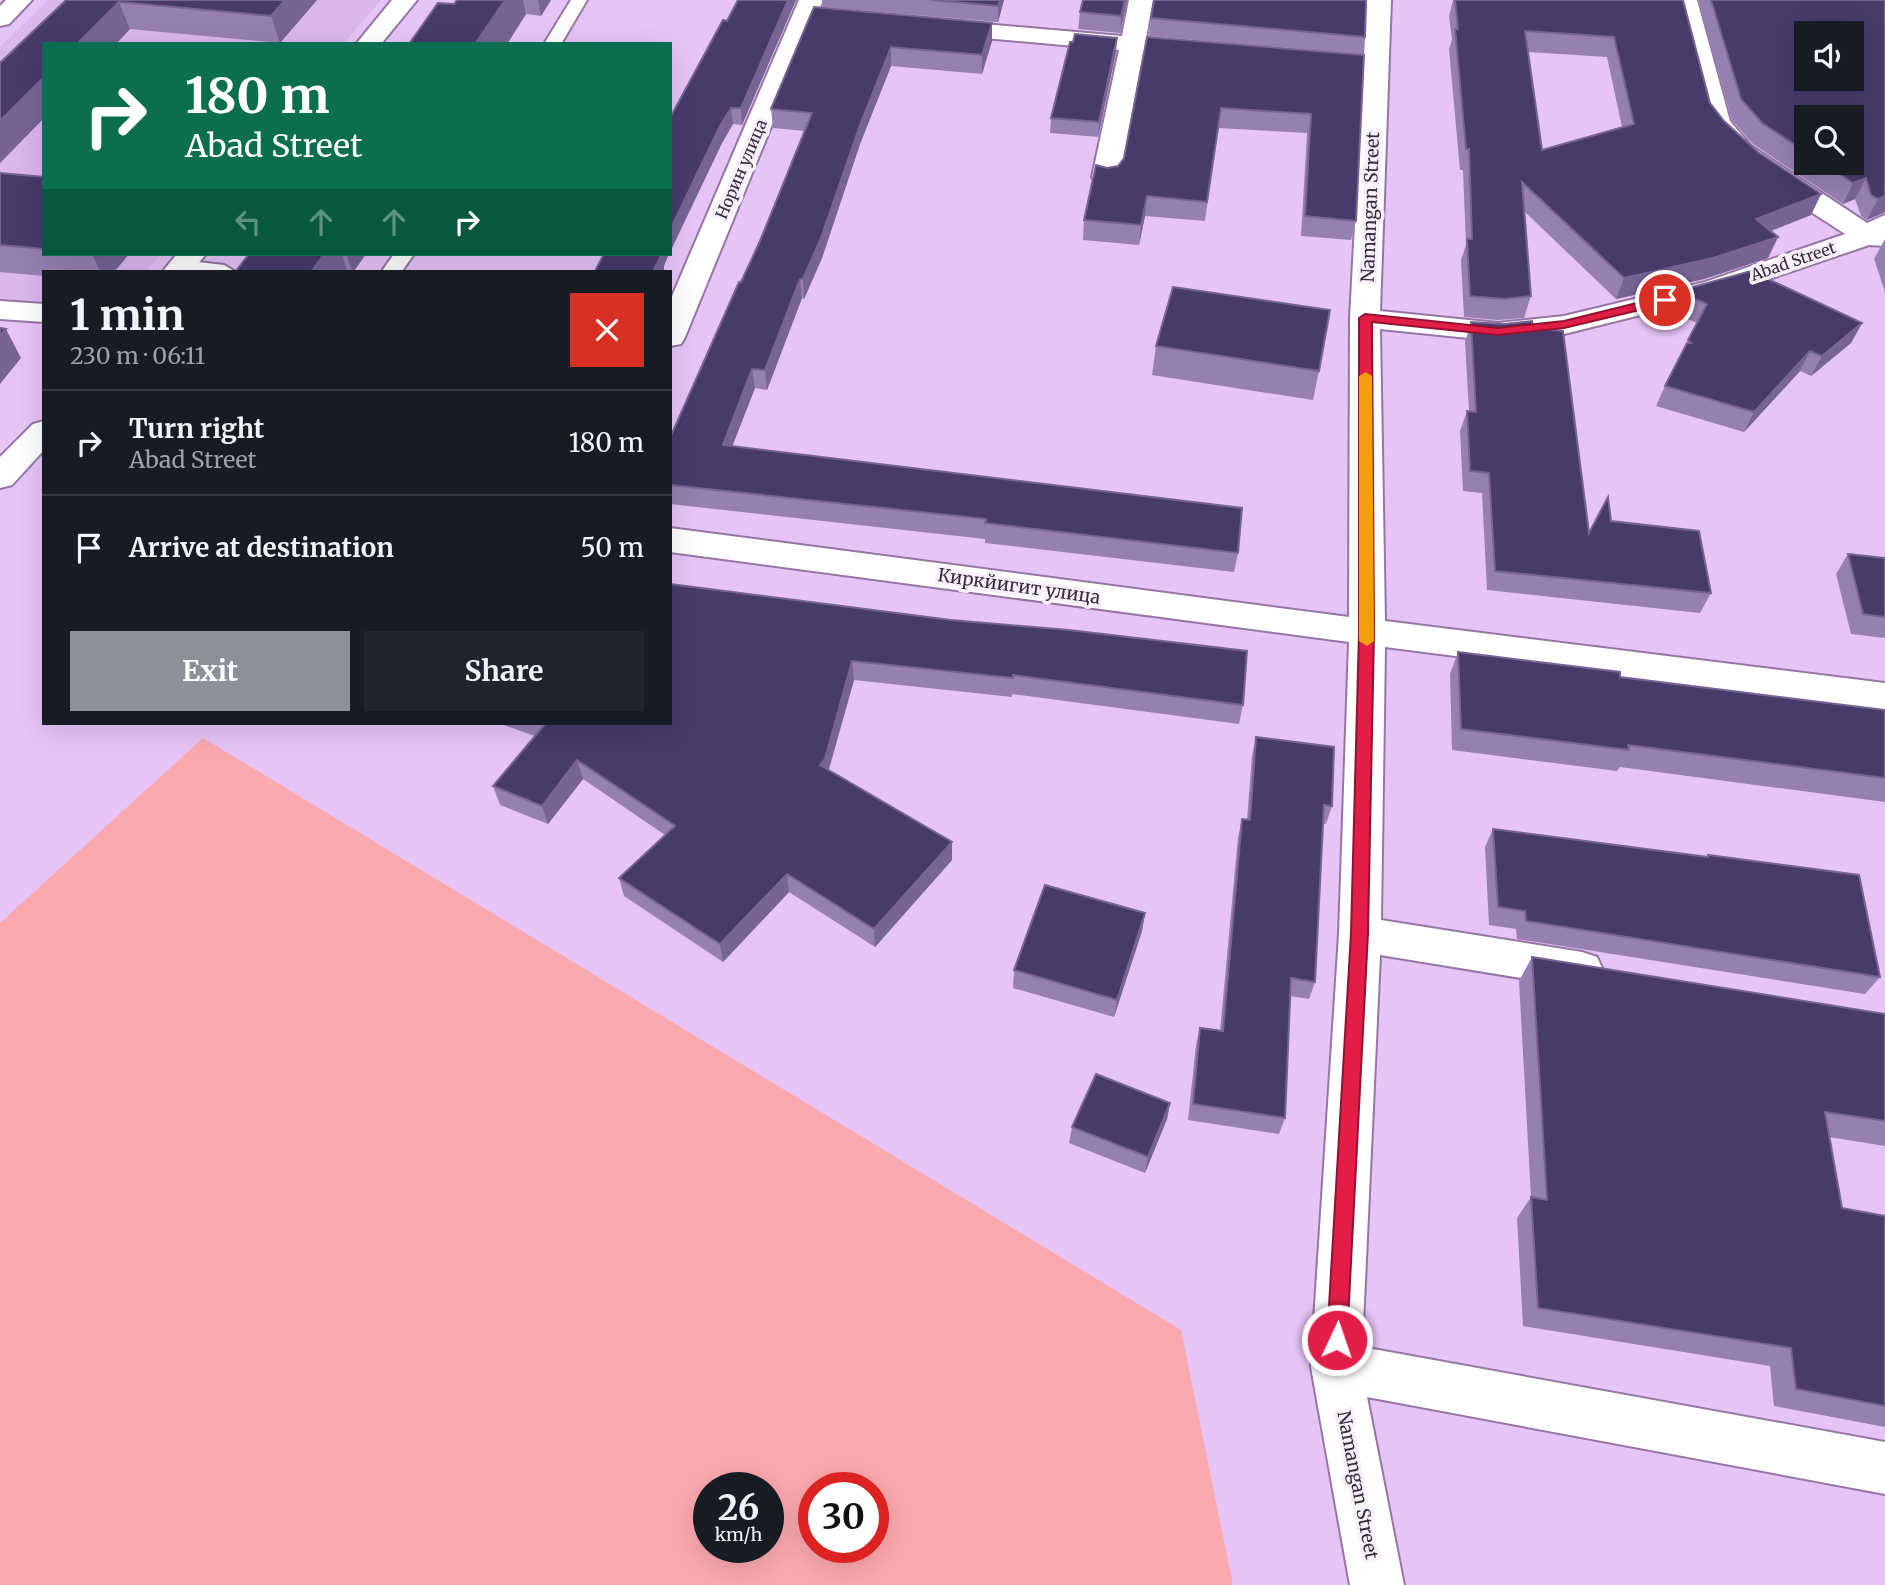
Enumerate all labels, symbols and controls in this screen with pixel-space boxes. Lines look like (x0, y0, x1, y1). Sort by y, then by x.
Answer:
map controls (1794, 21, 1864, 175)
button: sound (1794, 21, 1864, 91)
text: 180 m (185, 65, 330, 126)
icon: right (70, 70, 161, 161)
button: search (1794, 105, 1864, 175)
street label: Норин улица (711, 116, 771, 222)
text: Abad Street (185, 126, 363, 166)
street label: Namangan Street (1356, 131, 1384, 283)
icon: left (229, 203, 267, 241)
icon: ahead (302, 203, 340, 241)
icon: ahead (375, 203, 413, 241)
icon: right (448, 203, 486, 241)
street label: Abad Street (1747, 237, 1839, 285)
pin (1635, 270, 1695, 330)
icon: arrive (1646, 281, 1684, 319)
text: 1 min (70, 289, 184, 341)
button: close (570, 293, 644, 367)
text: 230 m · 06:11 (70, 341, 205, 370)
text: Turn right (129, 412, 264, 445)
icon: right (70, 424, 108, 462)
text: 180 m (569, 426, 644, 459)
text: Abad Street (129, 445, 257, 474)
icon: arrive (70, 529, 108, 567)
text: Arrive at destination (129, 531, 394, 564)
text: 50 m (580, 531, 644, 564)
street label: Киркйигит улица (936, 563, 1102, 609)
button: Exit (70, 631, 350, 711)
button: Share (364, 631, 644, 711)
position arrow (1300, 1303, 1374, 1377)
street label: Namangan Street (1332, 1409, 1384, 1561)
speed limit sign: 30 (798, 1472, 889, 1563)
text: 26 (718, 1486, 759, 1530)
text: km/h (715, 1523, 762, 1546)

